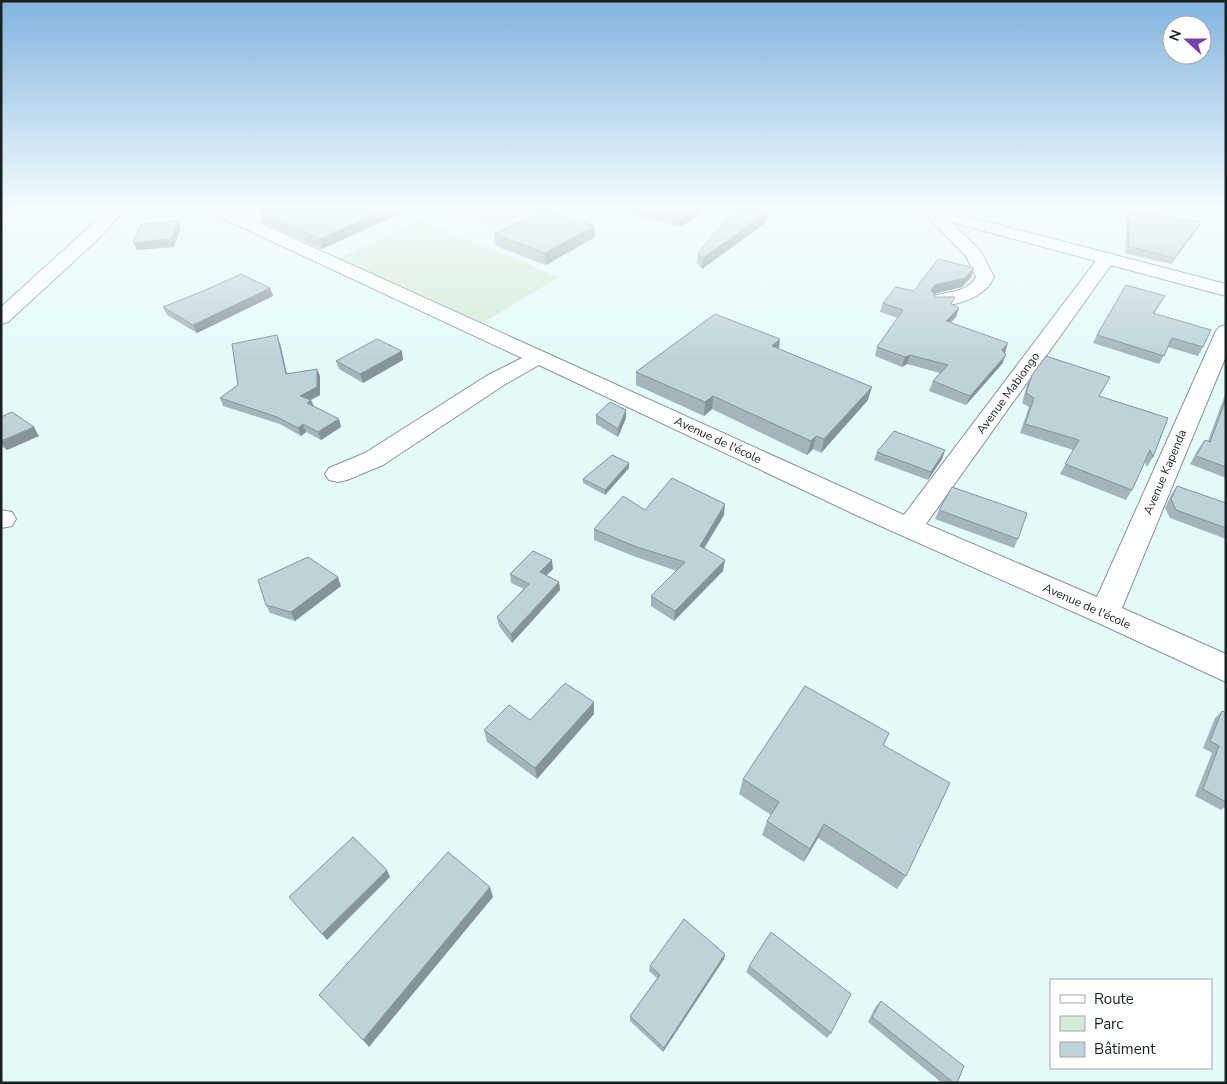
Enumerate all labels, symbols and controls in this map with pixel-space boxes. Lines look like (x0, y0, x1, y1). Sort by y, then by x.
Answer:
north arrow (1162, 15, 1212, 65)
text: N (1165, 27, 1186, 44)
street label: Avenue Mabiongo (973, 349, 1043, 437)
street label: Avenue de l'école (672, 413, 764, 467)
street label: Avenue Kapenda (1140, 427, 1190, 517)
street label: Avenue de l'école (1041, 579, 1133, 633)
legend (1050, 979, 1212, 1069)
text: Route (1094, 989, 1134, 1009)
text: Parc (1094, 1014, 1123, 1034)
text: Bâtiment (1094, 1039, 1156, 1059)

